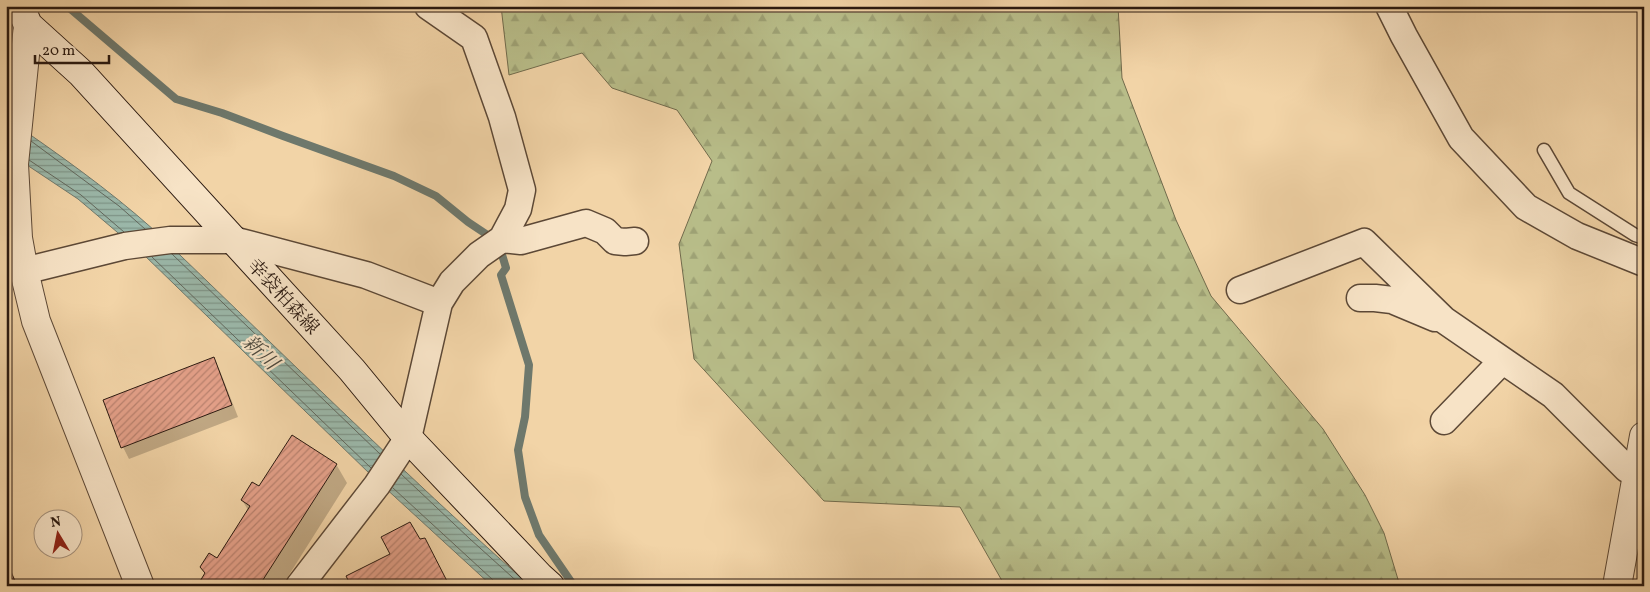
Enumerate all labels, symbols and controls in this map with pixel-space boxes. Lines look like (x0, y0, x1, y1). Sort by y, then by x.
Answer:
scale bar (35, 32, 109, 64)
text: 20 m (42, 41, 75, 62)
street label: 幸袋柏森線 (241, 254, 324, 341)
water label: 新川 (235, 329, 285, 379)
north arrow (32, 510, 82, 560)
text: N (49, 512, 63, 533)

